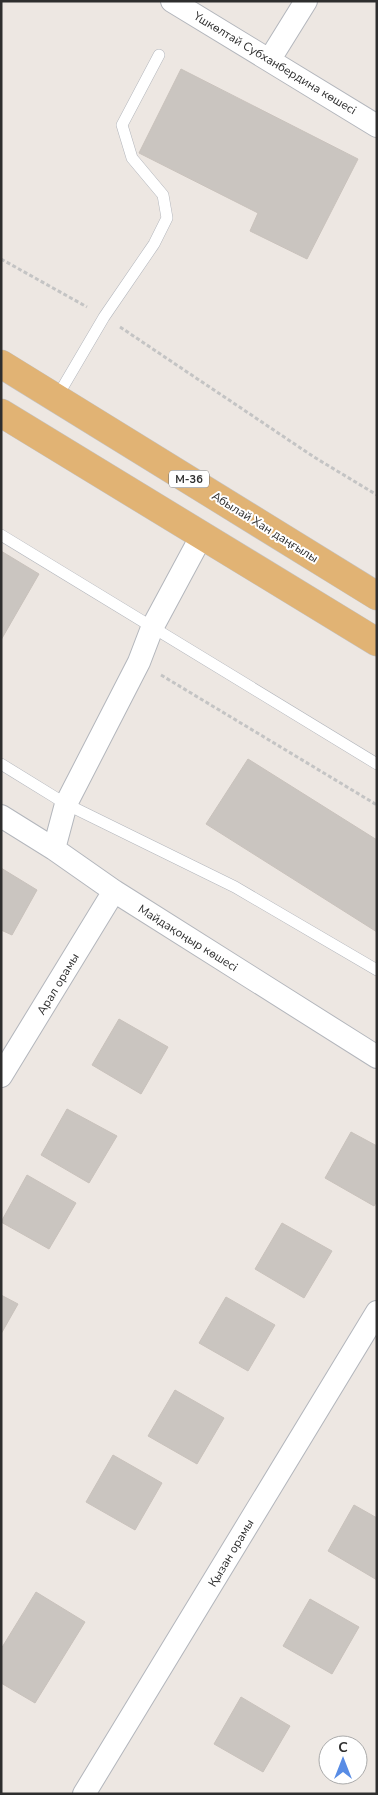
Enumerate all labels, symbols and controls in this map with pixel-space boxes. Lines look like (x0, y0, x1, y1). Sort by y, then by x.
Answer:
street label: Үшкөлтай Субханбердина көшесі (190, 7, 359, 118)
road number: M-36 (169, 470, 209, 488)
street label: Абылай Хан даңғылы (209, 488, 321, 566)
street label: Майдақоңыр көшесі (135, 901, 241, 975)
street label: Арал орамы (33, 950, 83, 1018)
street label: Қызан орамы (204, 1516, 258, 1590)
north arrow (318, 1735, 368, 1785)
text: С (338, 1738, 348, 1757)

